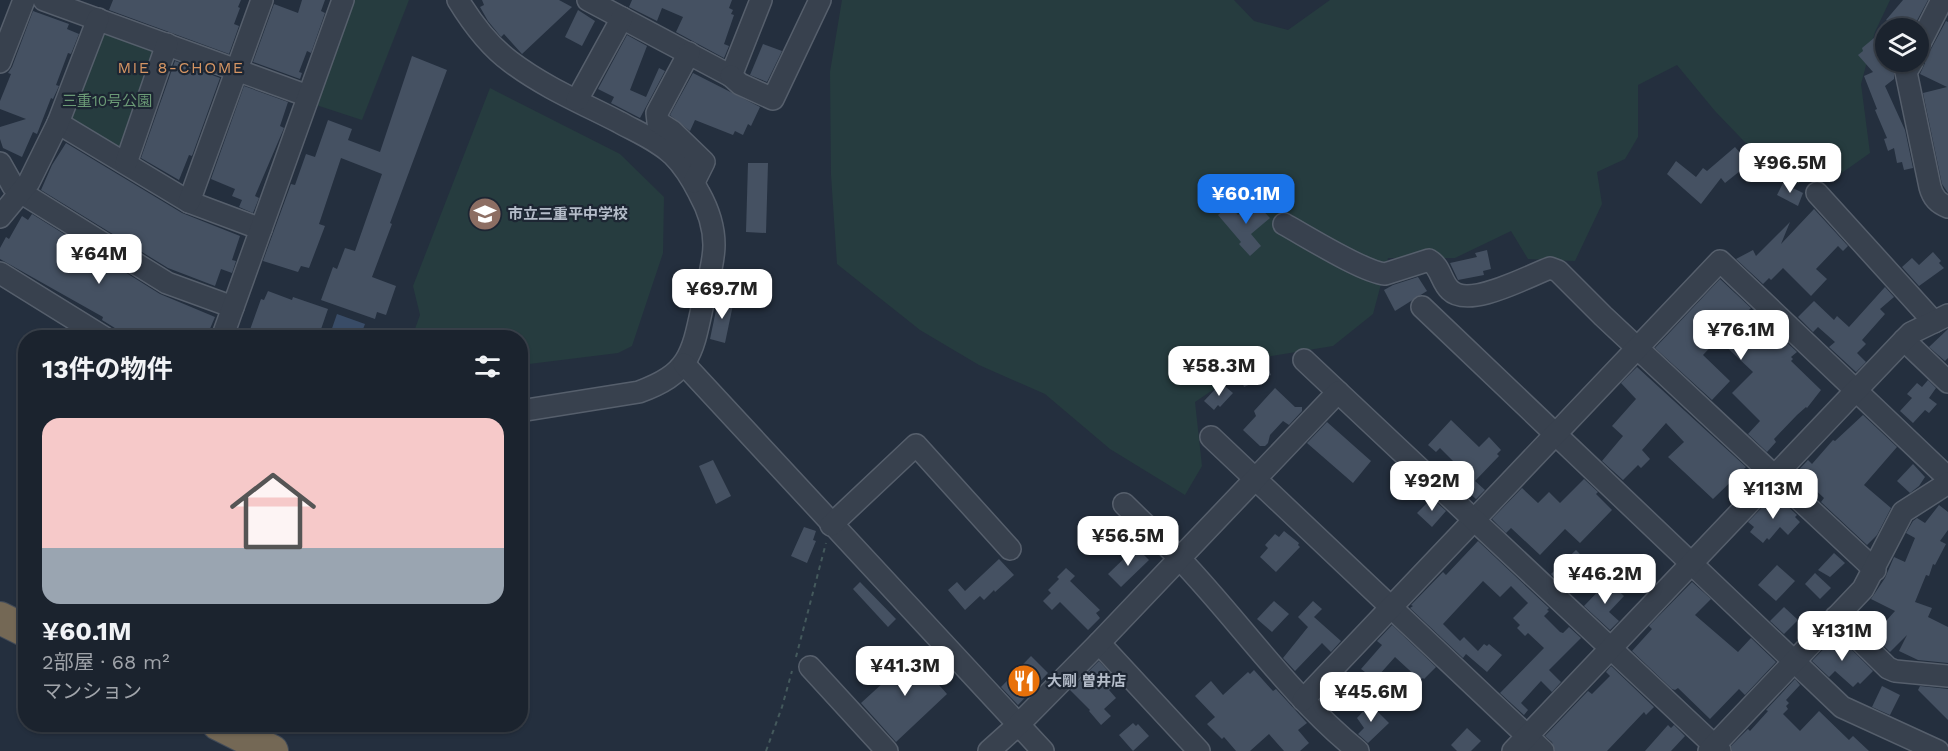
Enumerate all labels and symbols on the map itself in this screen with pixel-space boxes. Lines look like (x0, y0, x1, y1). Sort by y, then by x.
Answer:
district label: MIE 8-CHOME (117, 58, 245, 77)
park label: 三重10号公園 (62, 92, 152, 110)
pin: ¥96.5M (1741, 143, 1839, 194)
pin: ¥60.1M (1197, 174, 1295, 225)
school or university icon: 市立三重平中学校 (467, 196, 503, 232)
place label: 市立三重平中学校 (508, 205, 628, 223)
pin: ¥64M (63, 234, 135, 285)
pin: ¥69.7M (673, 269, 771, 320)
pin: ¥76.1M (1692, 310, 1790, 361)
pin: ¥58.3M (1170, 346, 1268, 397)
pin: ¥92M (1396, 461, 1468, 512)
pin: ¥113M (1731, 469, 1815, 520)
pin: ¥56.5M (1079, 516, 1177, 567)
pin: ¥46.2M (1556, 554, 1654, 605)
pin: ¥131M (1800, 611, 1884, 662)
pin: ¥41.3M (856, 646, 954, 697)
restaurant icon: 大剛 曽井店 (1006, 663, 1042, 699)
place label: 大剛 曽井店 (1047, 672, 1126, 690)
pin: ¥45.6M (1322, 672, 1420, 723)

